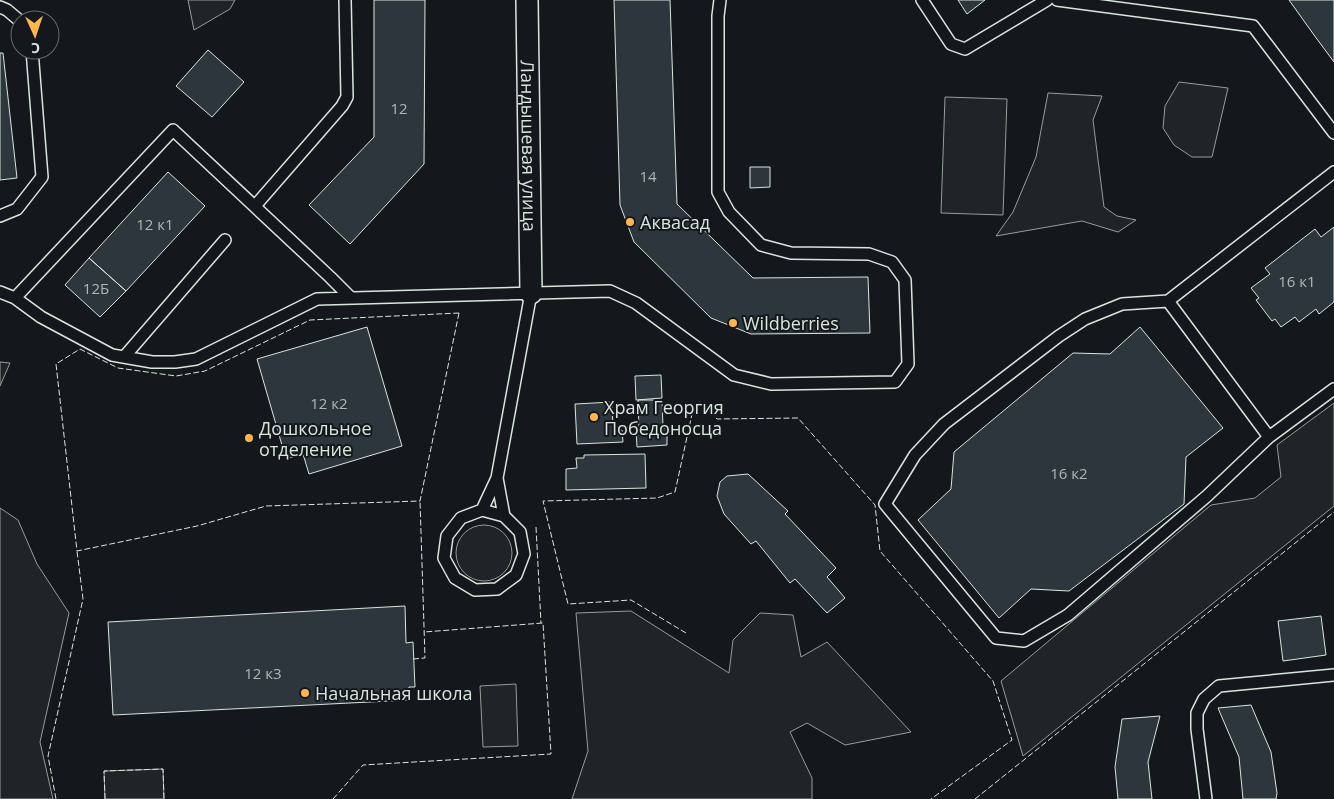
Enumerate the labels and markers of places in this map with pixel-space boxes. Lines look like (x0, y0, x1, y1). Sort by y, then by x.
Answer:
place label: Аквасад (640, 210, 710, 234)
marker: Аквасад (624, 216, 636, 228)
place label: Wildberries (743, 311, 839, 335)
marker: Wildberries (727, 317, 739, 329)
place label: Храм Георгия Победоносца (604, 395, 724, 440)
marker: Храм Георгия Победоносца (588, 411, 600, 423)
place label: Дошкольное отделение (259, 416, 372, 461)
marker: Дошкольное отделение (243, 432, 255, 444)
place label: Начальная школа (315, 681, 473, 705)
marker: Начальная школа (299, 687, 311, 699)

